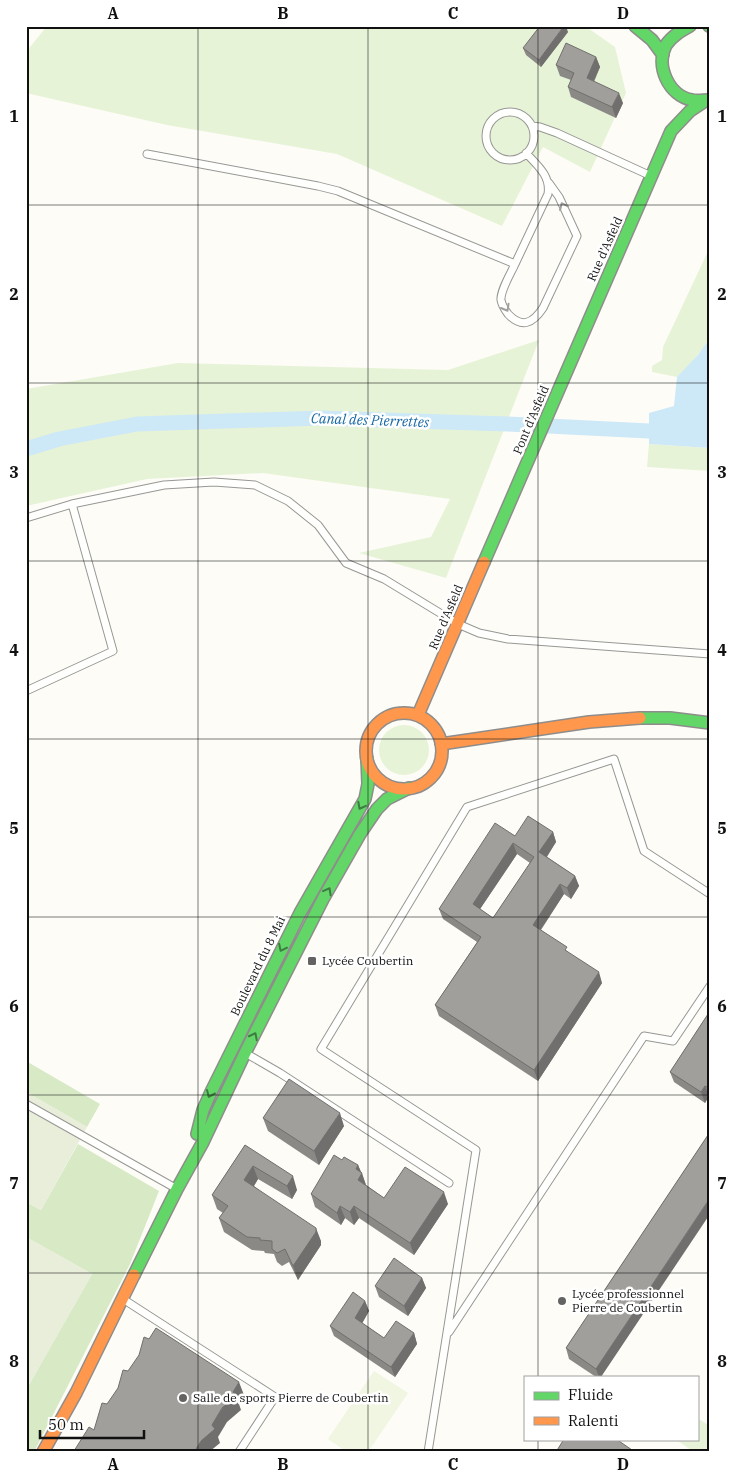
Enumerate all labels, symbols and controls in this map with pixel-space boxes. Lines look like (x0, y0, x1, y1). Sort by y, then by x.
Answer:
text: A (107, 3, 119, 23)
text: B (277, 3, 289, 23)
text: C (448, 3, 458, 23)
text: D (617, 3, 629, 23)
text: 1 (9, 106, 19, 126)
text: 1 (717, 106, 727, 126)
one-way arrow (559, 202, 570, 211)
street label: Rue d'Asfeld (584, 214, 625, 283)
text: 2 (9, 284, 19, 304)
text: 2 (717, 284, 727, 304)
one-way arrow (499, 303, 509, 312)
street label: Pont d'Asfeld (509, 383, 552, 456)
water label: Canal des Pierrettes (311, 409, 430, 431)
text: 3 (9, 462, 19, 482)
text: 3 (717, 462, 727, 482)
street label: Rue d'Asfeld (425, 582, 466, 652)
text: 4 (9, 640, 19, 660)
text: 4 (717, 640, 727, 660)
one-way arrow (357, 801, 367, 810)
text: 5 (9, 818, 19, 838)
text: 5 (717, 818, 727, 838)
one-way arrow (321, 888, 331, 897)
street label: Boulevard du 8 Mai (227, 913, 288, 1018)
one-way arrow (278, 943, 288, 952)
place label: Lycée Coubertin (322, 953, 414, 968)
marker: Lycée Coubertin (306, 955, 318, 967)
text: 6 (9, 996, 19, 1016)
text: 6 (717, 996, 727, 1016)
one-way arrow (248, 1032, 258, 1041)
one-way arrow (206, 1089, 217, 1098)
text: 7 (9, 1173, 19, 1193)
text: 7 (717, 1173, 727, 1193)
place label: Lycée professionnel Pierre de Coubertin (572, 1286, 685, 1315)
marker: Lycée professionnel Pierre de Coubertin (556, 1295, 568, 1307)
text: 8 (9, 1351, 19, 1371)
text: 8 (717, 1351, 727, 1371)
legend (524, 1376, 698, 1440)
text: Fluide (568, 1385, 613, 1404)
place label: Salle de sports Pierre de Coubertin (193, 1390, 389, 1405)
marker: Salle de sports Pierre de Coubertin (177, 1392, 189, 1404)
scale bar (40, 1408, 144, 1440)
text: Ralenti (568, 1411, 619, 1430)
text: 50 m (48, 1415, 84, 1434)
text: A (107, 1454, 119, 1474)
text: B (277, 1454, 289, 1474)
text: C (448, 1454, 458, 1474)
text: D (617, 1454, 629, 1474)

